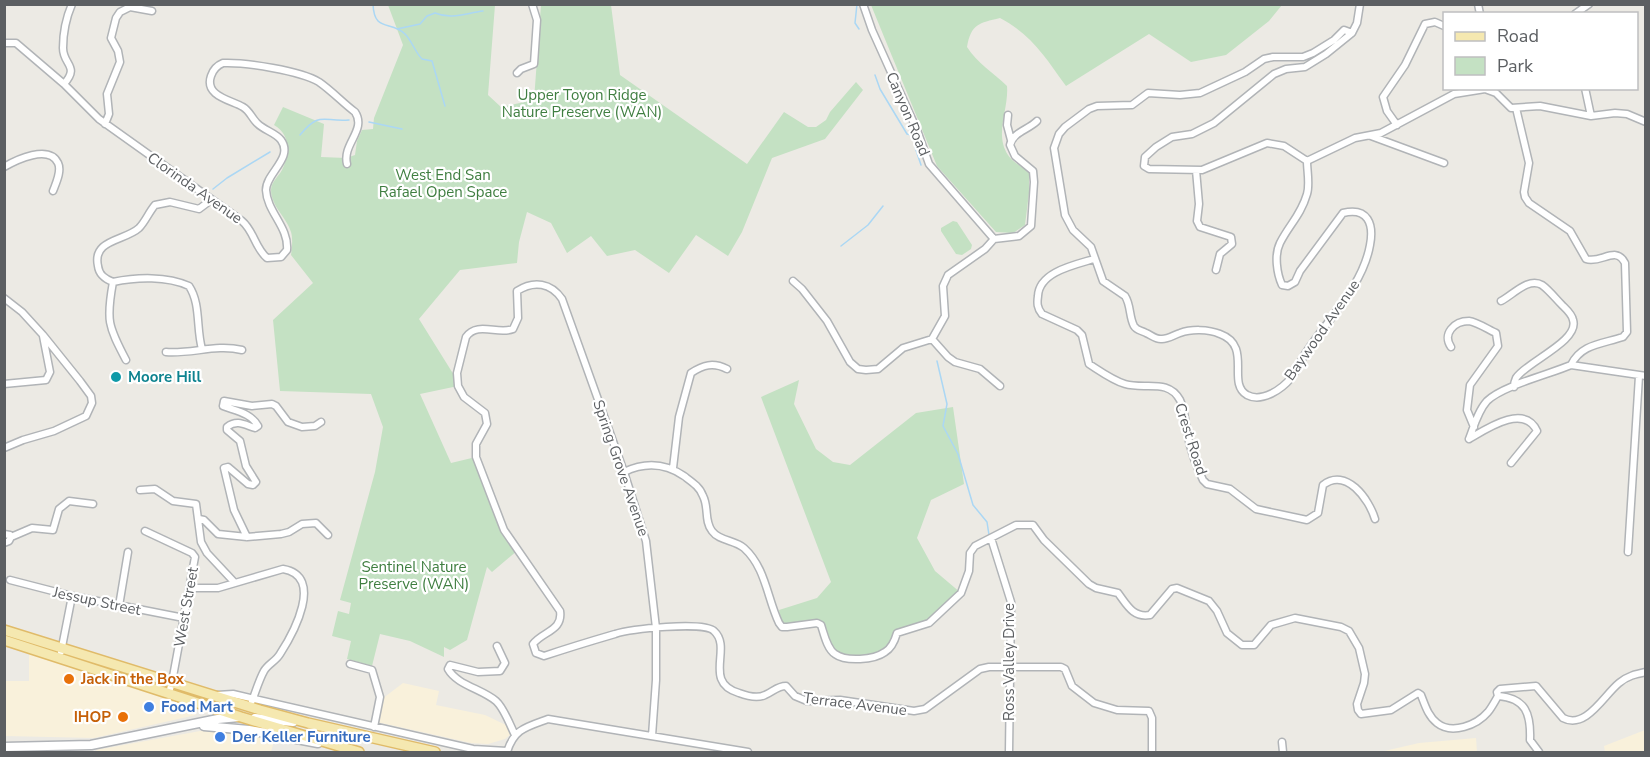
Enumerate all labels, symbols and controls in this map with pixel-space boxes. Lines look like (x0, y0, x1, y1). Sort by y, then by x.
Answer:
legend (1443, 12, 1638, 90)
text: Road (1497, 24, 1539, 48)
text: Park (1497, 54, 1534, 78)
street label: Canyon Road (881, 69, 935, 159)
park label: Upper Toyon Ridge Nature Preserve (WAN) (502, 85, 662, 122)
street label: Clorinda Avenue (143, 148, 247, 228)
park label: West End San Rafael Open Space (379, 165, 507, 202)
street label: Baywood Avenue (1280, 276, 1364, 384)
place label: Moore Hill (128, 367, 201, 387)
marker: Moore Hill (109, 370, 123, 384)
street label: Spring Grove Avenue (588, 397, 654, 539)
street label: Crest Road (1170, 400, 1212, 478)
park label: Sentinel Nature Preserve (WAN) (359, 557, 469, 594)
street label: West Street (169, 565, 203, 649)
street label: Jessup Street (50, 582, 143, 620)
street label: Ross Valley Drive (999, 603, 1019, 721)
place label: Jack in the Box (80, 669, 185, 689)
marker: Jack in the Box (62, 672, 76, 686)
street label: Terrace Avenue (802, 688, 908, 720)
place label: Food Mart (161, 697, 233, 717)
marker: Food Mart (142, 700, 156, 714)
place label: IHOP (74, 707, 111, 727)
marker: IHOP (116, 710, 130, 724)
place label: Der Keller Furniture (232, 727, 371, 747)
marker: Der Keller Furniture (213, 730, 227, 744)

